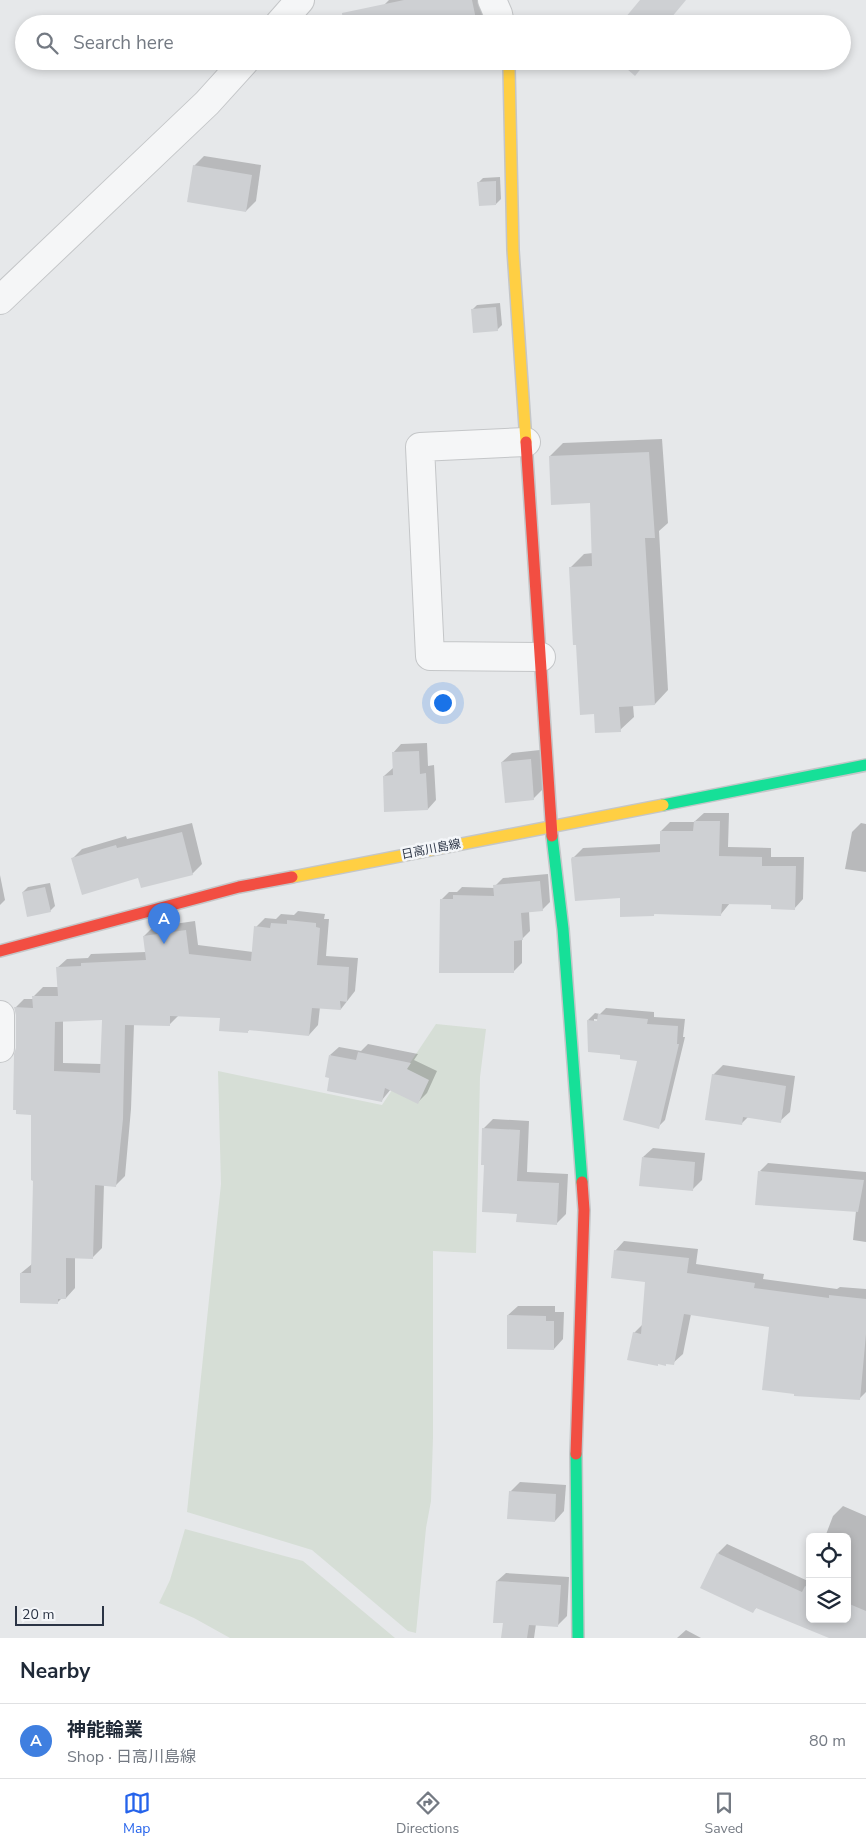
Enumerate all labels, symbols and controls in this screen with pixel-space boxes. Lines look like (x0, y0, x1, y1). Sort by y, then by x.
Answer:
search box (15, 15, 851, 70)
icon: search (33, 29, 61, 57)
text: Search here (73, 30, 174, 56)
your location (430, 690, 456, 716)
street label: 日高川島線 (400, 835, 462, 863)
pin: A (148, 903, 180, 944)
map controls (806, 1533, 851, 1623)
button: locate (806, 1533, 851, 1578)
button: layers (806, 1578, 851, 1623)
scale bar (15, 1603, 104, 1626)
text: 20 m (22, 1605, 54, 1624)
text: Nearby (20, 1657, 90, 1685)
text: 神能輪業 (67, 1717, 143, 1743)
text: A (30, 1730, 42, 1752)
text: 80 m (809, 1730, 846, 1752)
text: Shop · 日高川島線 (67, 1746, 196, 1768)
tab: Map (123, 1789, 151, 1838)
tab: Directions (396, 1789, 459, 1838)
tab: Saved (705, 1789, 743, 1838)

